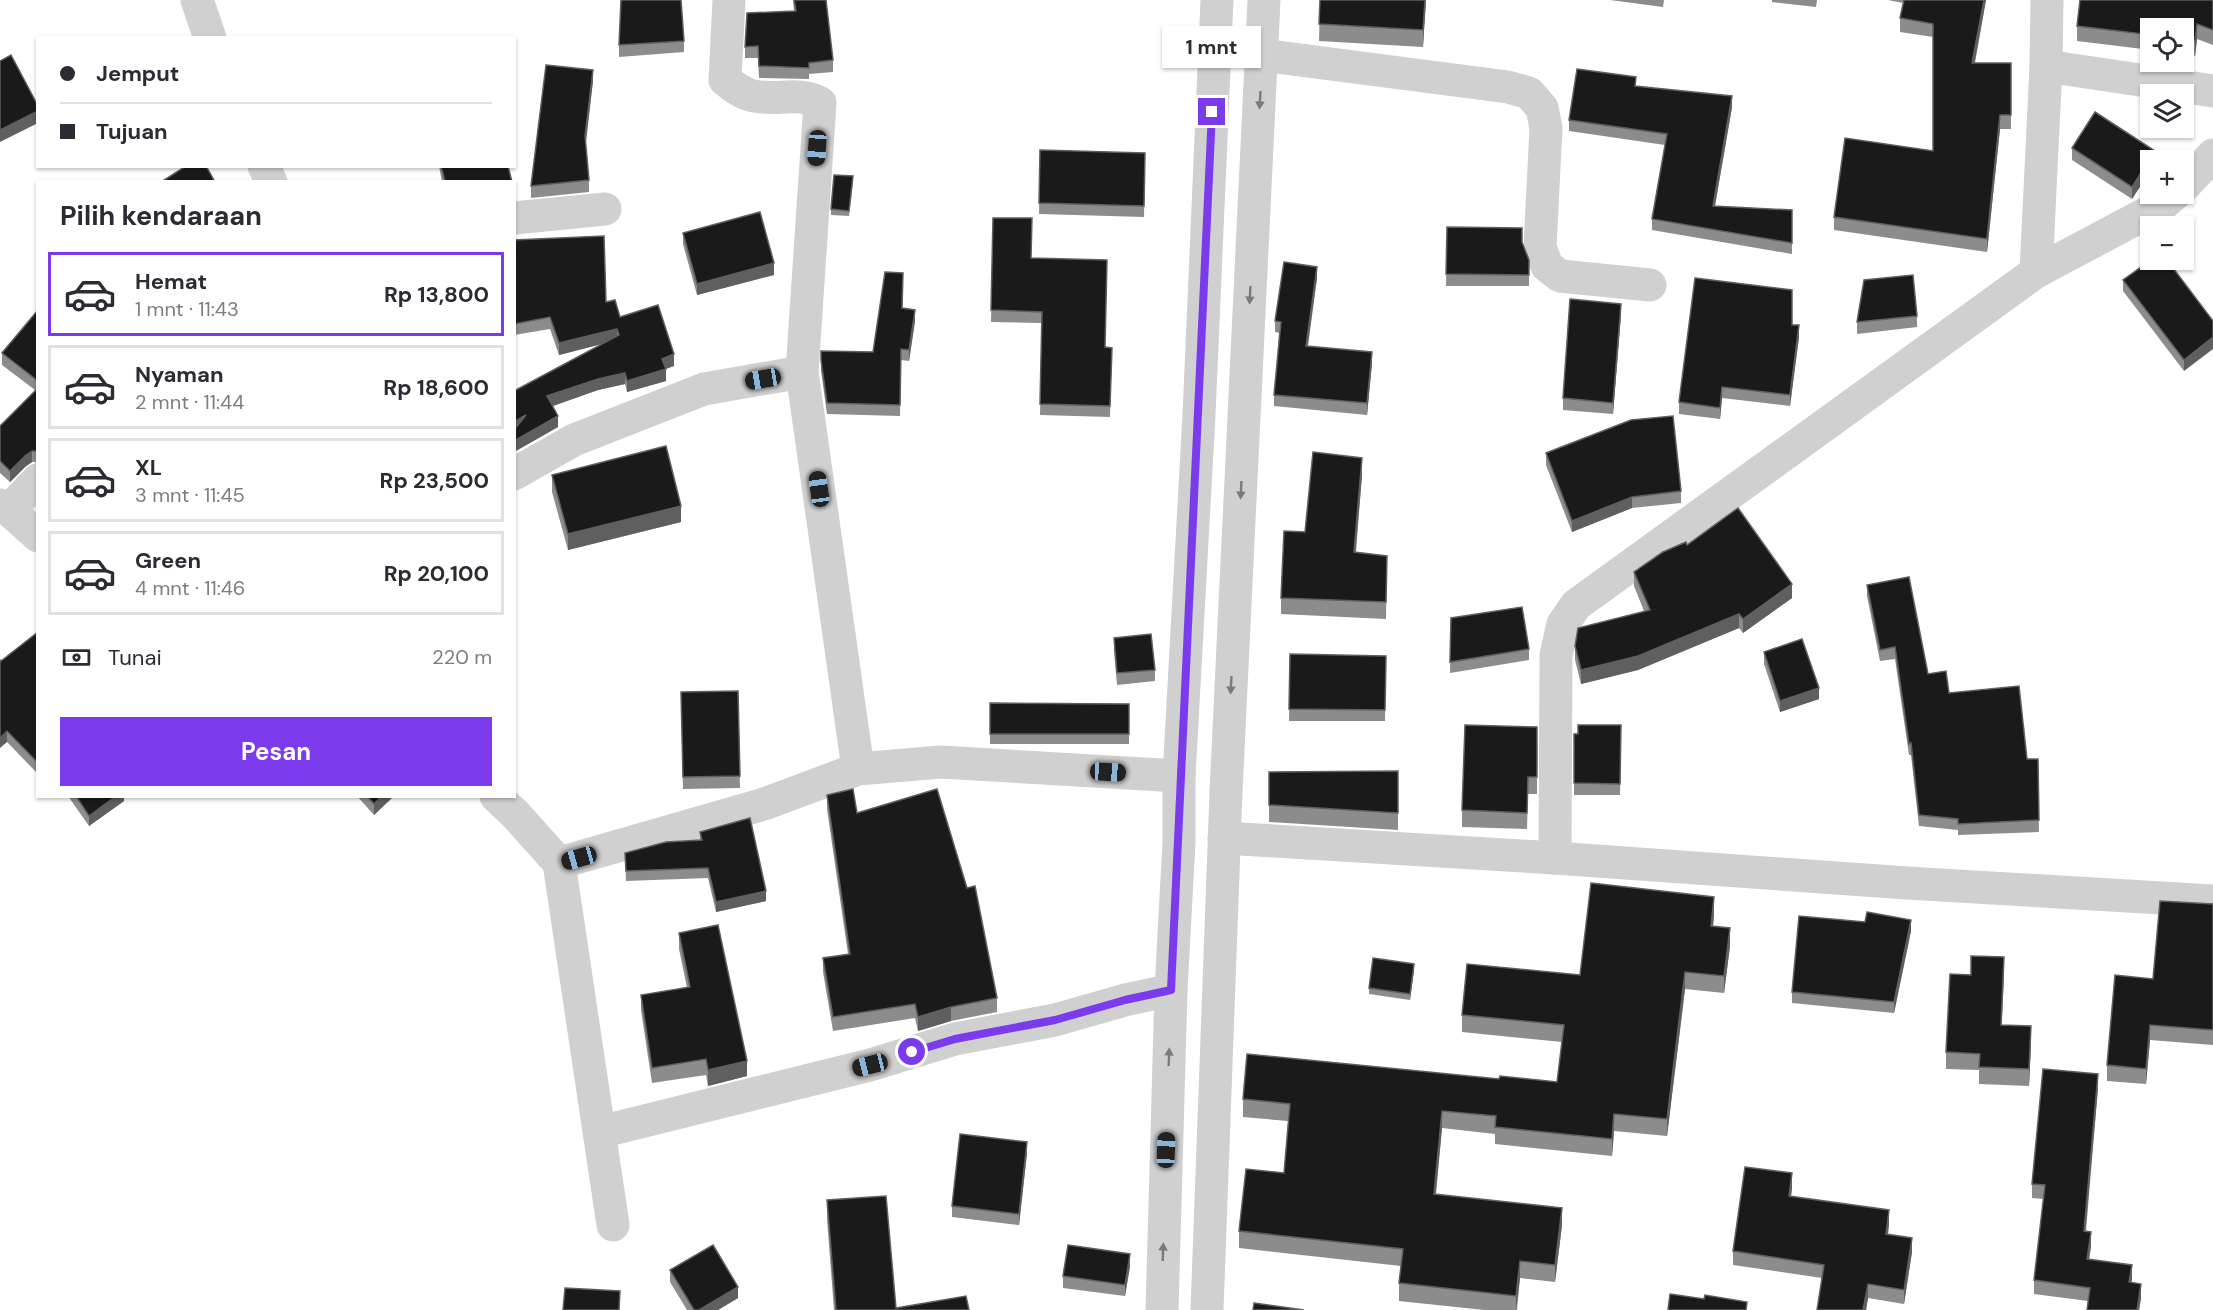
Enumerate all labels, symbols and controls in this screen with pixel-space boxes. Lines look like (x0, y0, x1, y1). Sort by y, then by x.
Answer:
map controls (2140, 18, 2194, 270)
button: locate (2140, 18, 2194, 72)
callout: 1 mnt (1162, 25, 1262, 67)
text: 1 mnt (1186, 34, 1237, 60)
text: Jemput (96, 59, 179, 88)
button: layers (2140, 84, 2194, 138)
one-way arrow (1255, 91, 1264, 110)
route end (1198, 98, 1225, 125)
text: Tujuan (96, 117, 168, 146)
car (807, 129, 827, 167)
button: + (2140, 150, 2194, 204)
text: Pilih kendaraan (60, 198, 262, 233)
button: − (2140, 216, 2194, 270)
icon: car (63, 267, 117, 321)
text: Hemat (135, 267, 207, 296)
text: Rp 13,800 (384, 280, 489, 309)
one-way arrow (1246, 286, 1255, 305)
text: 1 mnt · 11:43 (135, 296, 239, 322)
icon: car (63, 360, 117, 414)
text: Nyaman (135, 360, 224, 389)
car (744, 367, 782, 391)
text: Rp 18,600 (383, 373, 489, 402)
text: 2 mnt · 11:44 (135, 389, 244, 415)
icon: car (63, 453, 117, 507)
text: XL (135, 453, 162, 482)
text: Rp 23,500 (380, 466, 489, 495)
car (808, 470, 830, 508)
one-way arrow (1236, 480, 1245, 499)
text: 3 mnt · 11:45 (135, 482, 245, 508)
icon: car (63, 546, 117, 600)
text: Green (135, 546, 201, 575)
text: Rp 20,100 (384, 559, 489, 588)
text: 4 mnt · 11:46 (135, 575, 245, 601)
icon: cash (60, 641, 93, 674)
text: Tunai (108, 643, 162, 672)
text: 220 m (432, 644, 492, 670)
one-way arrow (1227, 675, 1236, 694)
button: Pesan (60, 717, 492, 786)
car (1090, 762, 1126, 782)
car (559, 844, 599, 872)
route start (898, 1038, 925, 1065)
one-way arrow (1164, 1047, 1173, 1066)
car (850, 1052, 890, 1078)
car (1156, 1132, 1176, 1168)
one-way arrow (1159, 1242, 1168, 1261)

